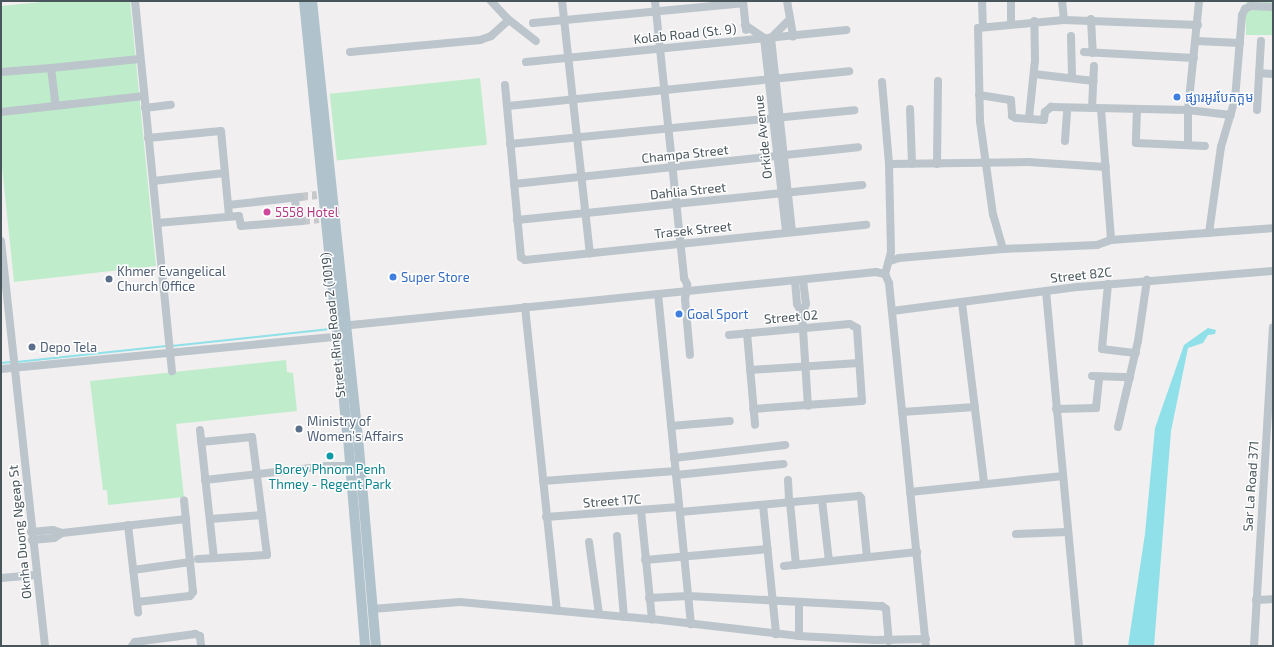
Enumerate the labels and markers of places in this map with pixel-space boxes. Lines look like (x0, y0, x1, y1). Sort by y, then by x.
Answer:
place label: ផ្សារអូរបែកក្អម (1185, 89, 1253, 105)
marker: ផ្សារអូរបែកក្អម (1172, 92, 1182, 102)
place label: 5558 Hotel (275, 204, 339, 220)
marker: 5558 Hotel (262, 207, 272, 217)
place label: Khmer Evangelical Church Office (117, 264, 226, 295)
place label: Super Store (401, 269, 470, 285)
marker: Super Store (388, 272, 398, 282)
marker: Khmer Evangelical Church Office (104, 274, 114, 284)
place label: Goal Sport (687, 306, 749, 322)
marker: Goal Sport (674, 309, 684, 319)
place label: Depo Tela (40, 339, 98, 355)
marker: Depo Tela (27, 342, 37, 352)
place label: Ministry of Women's Affairs (307, 414, 404, 445)
marker: Ministry of Women's Affairs (294, 424, 304, 434)
marker: Borey Phnom Penh Thmey - Regent Park (325, 451, 335, 461)
place label: Borey Phnom Penh Thmey - Regent Park (268, 462, 392, 493)

